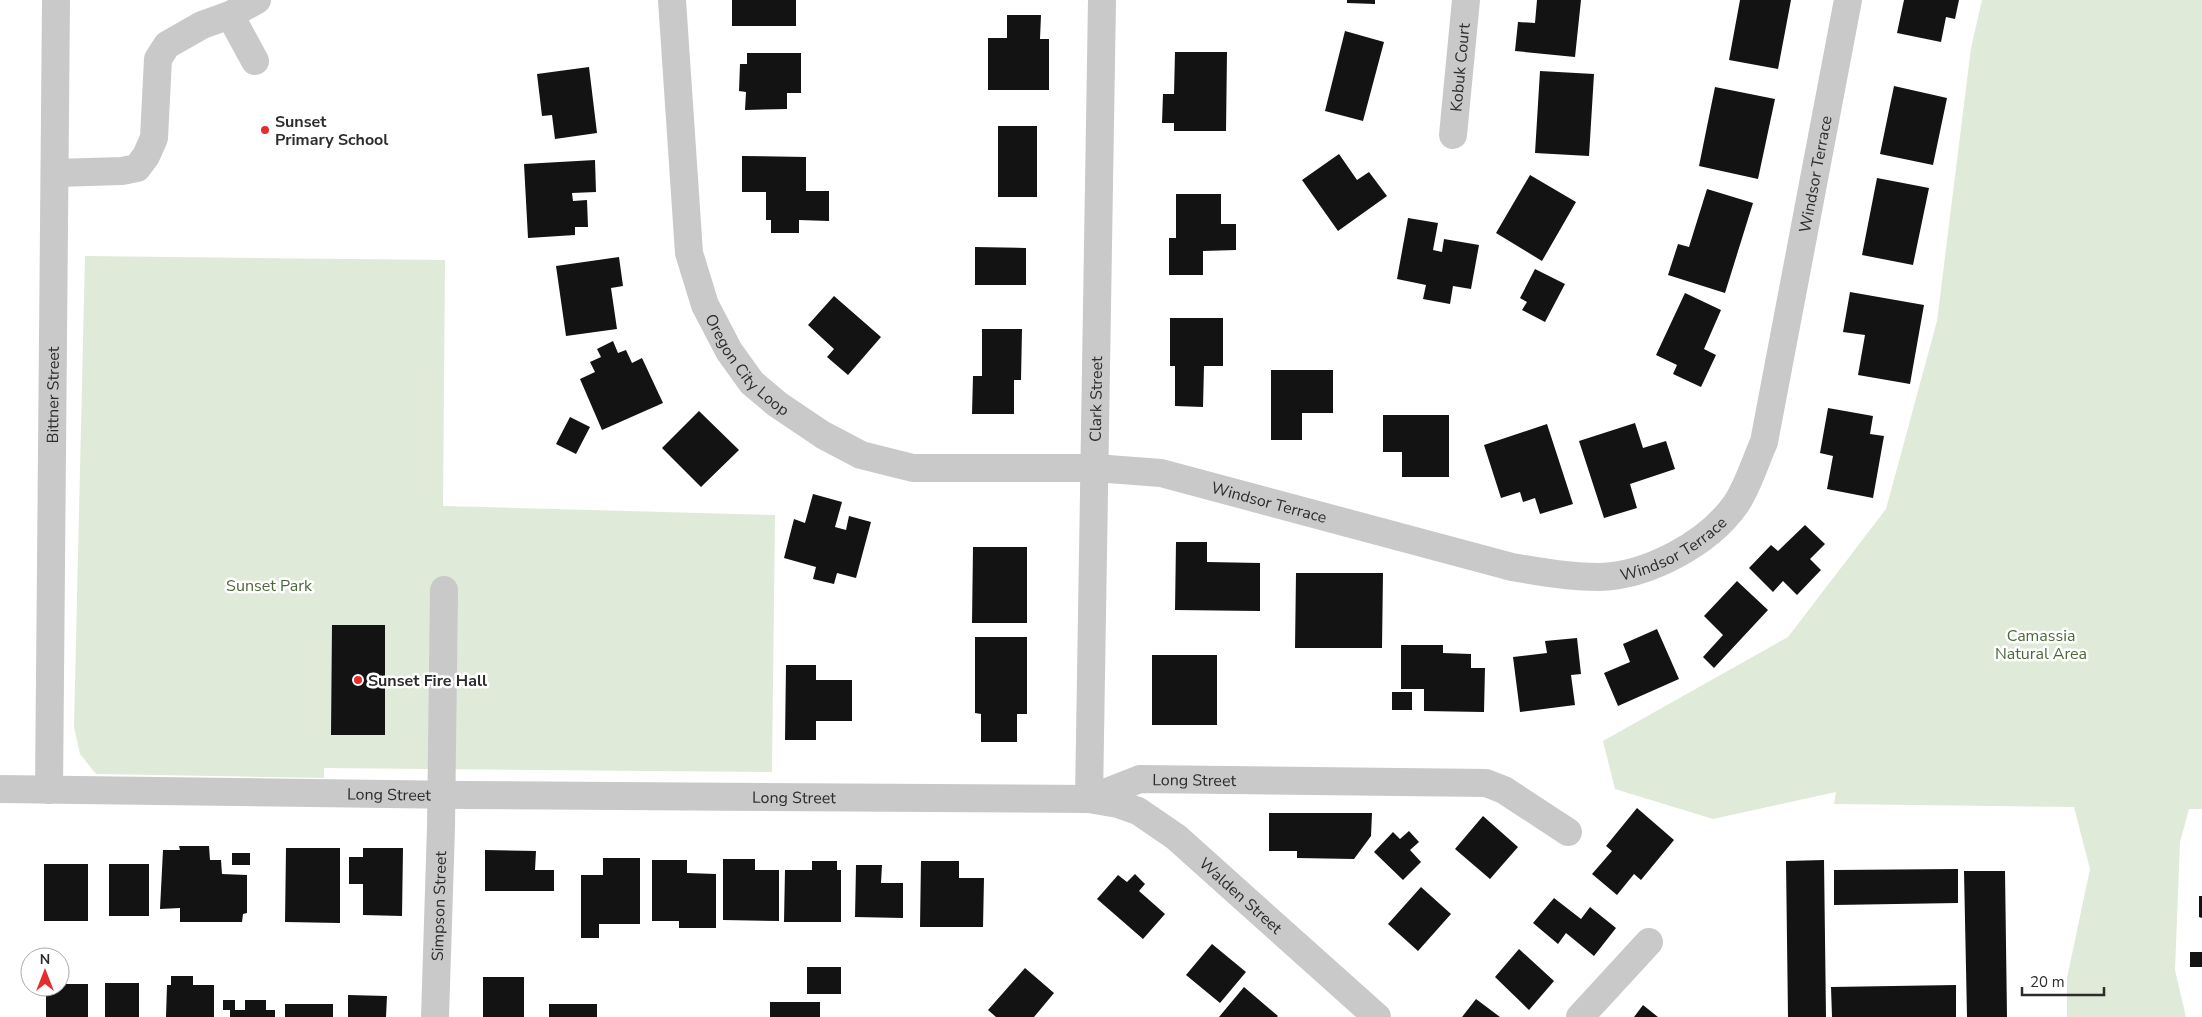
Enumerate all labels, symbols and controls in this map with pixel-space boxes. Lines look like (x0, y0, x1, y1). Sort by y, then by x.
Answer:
street label: Kobuk Court (1445, 22, 1476, 113)
place label: Sunset Primary School (275, 111, 388, 151)
street label: Windsor Terrace (1794, 114, 1838, 235)
marker: Sunset Primary School (259, 124, 271, 136)
street label: Oregon City Loop (699, 310, 794, 421)
street label: Bittner Street (42, 346, 65, 443)
street label: Clark Street (1085, 356, 1108, 442)
street label: Windsor Terrace (1209, 477, 1329, 529)
street label: Windsor Terrace (1618, 512, 1732, 587)
park label: Sunset Park (226, 575, 313, 597)
park label: Camassia Natural Area (1995, 625, 2087, 665)
place label: Sunset Fire Hall (368, 670, 487, 692)
marker: Sunset Fire Hall (352, 674, 364, 686)
street label: Long Street (1152, 769, 1237, 792)
street label: Long Street (347, 783, 431, 807)
street label: Long Street (752, 787, 836, 809)
street label: Simpson Street (427, 850, 452, 961)
street label: Walden Street (1194, 853, 1287, 939)
north arrow (20, 947, 70, 997)
text: N (40, 950, 50, 969)
scale bar (2022, 964, 2104, 996)
text: 20 m (2030, 972, 2065, 992)

